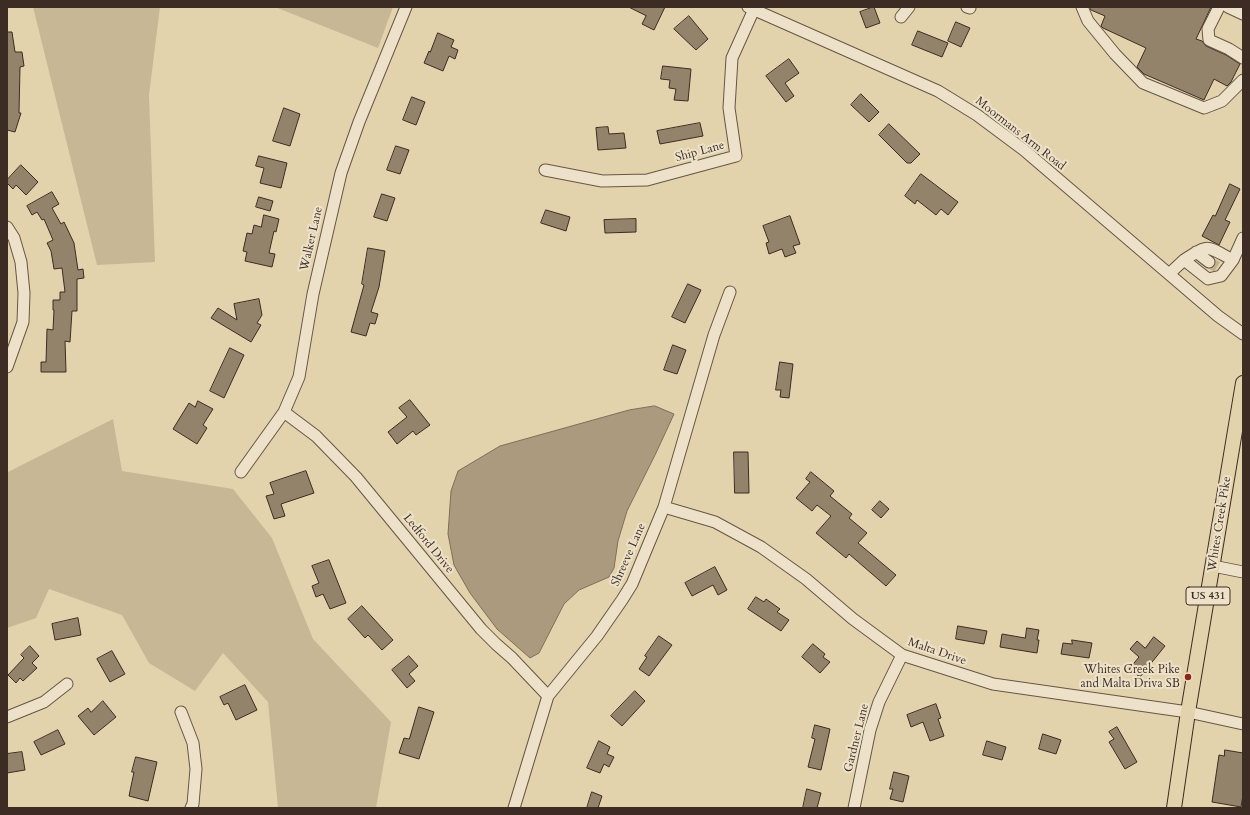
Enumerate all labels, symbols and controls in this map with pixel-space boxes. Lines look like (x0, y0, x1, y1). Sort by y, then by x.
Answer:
street label: Moormans Arm Road (972, 94, 1068, 174)
street label: Ship Lane (674, 139, 726, 165)
street label: Walker Lane (298, 205, 326, 273)
street label: Whites Creek Pike (1205, 475, 1235, 573)
street label: Ledford Drive (400, 511, 456, 577)
street label: Shreeve Lane (609, 521, 649, 589)
road number: US 431 (1186, 587, 1230, 605)
street label: Malta Drive (906, 635, 968, 669)
place label: Whites Creek Pike and Malta Driva SB (1080, 663, 1180, 691)
marker: Whites Creek Pike and Malta Driva SB (1183, 672, 1193, 682)
street label: Gardner Lane (842, 702, 872, 774)

